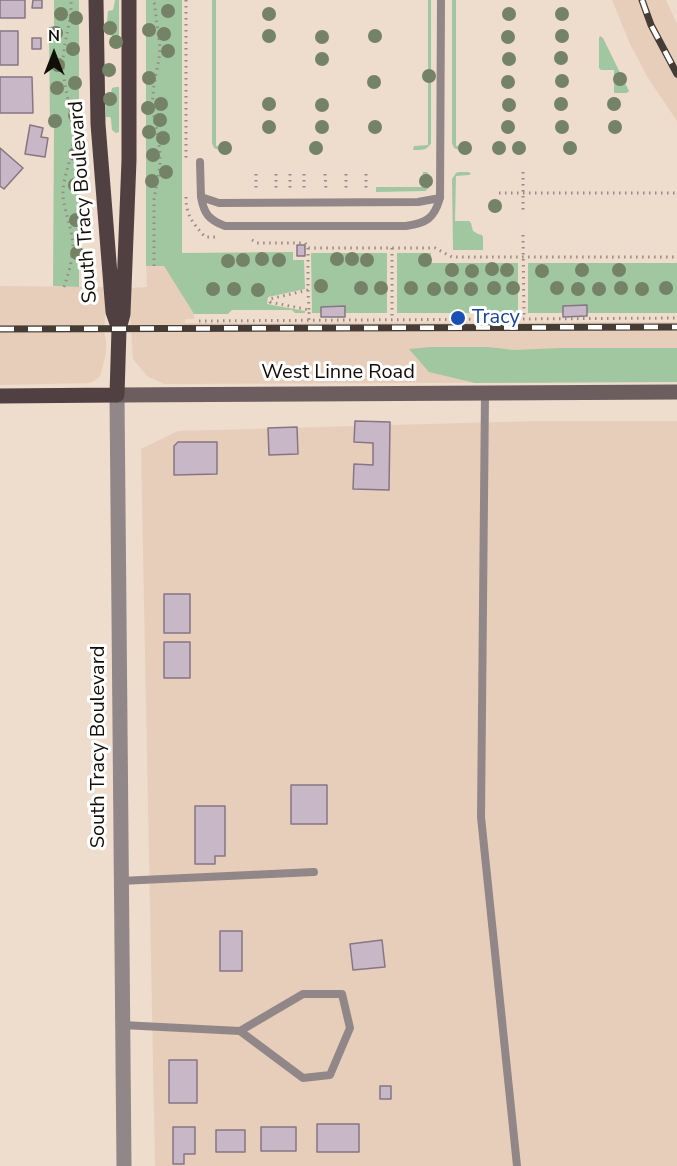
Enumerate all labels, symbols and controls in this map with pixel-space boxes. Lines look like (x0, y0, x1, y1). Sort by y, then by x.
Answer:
north arrow (24, 24, 84, 84)
text: N (48, 25, 60, 47)
street label: South Tracy Boulevard (65, 100, 103, 304)
place label: Tracy (472, 306, 520, 330)
marker: Tracy (449, 309, 467, 327)
street label: West Linne Road (261, 361, 415, 385)
street label: South Tracy Boulevard (87, 646, 111, 848)

